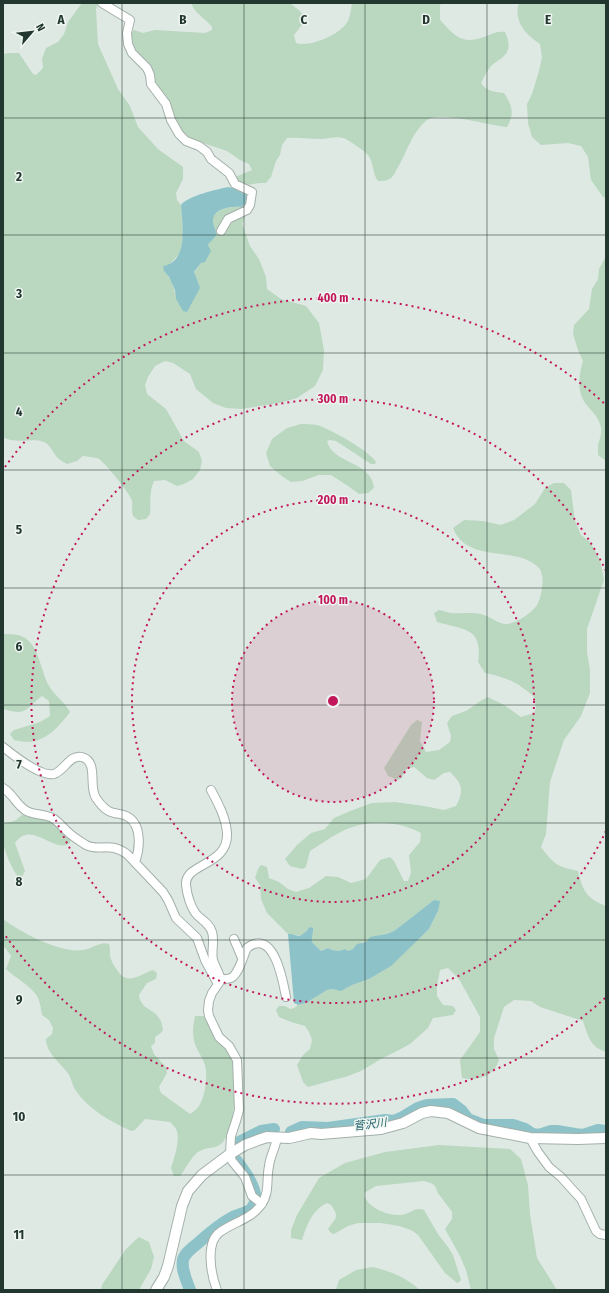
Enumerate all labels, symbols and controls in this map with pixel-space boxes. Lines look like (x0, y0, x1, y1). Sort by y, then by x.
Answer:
north arrow (12, 12, 52, 52)
text: A (56, 12, 65, 27)
text: B (179, 12, 187, 27)
text: C (301, 12, 308, 27)
text: D (422, 12, 430, 27)
text: E (545, 12, 551, 27)
text: N (33, 22, 48, 34)
text: 2 (15, 169, 22, 184)
text: 3 (15, 286, 22, 301)
text: 400 m (318, 291, 348, 305)
text: 300 m (317, 392, 348, 406)
text: 4 (16, 404, 23, 419)
text: 200 m (317, 493, 348, 507)
text: 5 (16, 522, 22, 537)
text: 100 m (318, 593, 348, 607)
text: 6 (16, 639, 23, 654)
centre of rings (326, 694, 340, 708)
text: 7 (16, 757, 22, 772)
text: 8 (16, 874, 23, 889)
text: 9 (16, 992, 23, 1007)
text: 10 (13, 1109, 25, 1124)
water label: 菅沢川 (353, 1116, 388, 1133)
text: 11 (14, 1227, 24, 1242)

